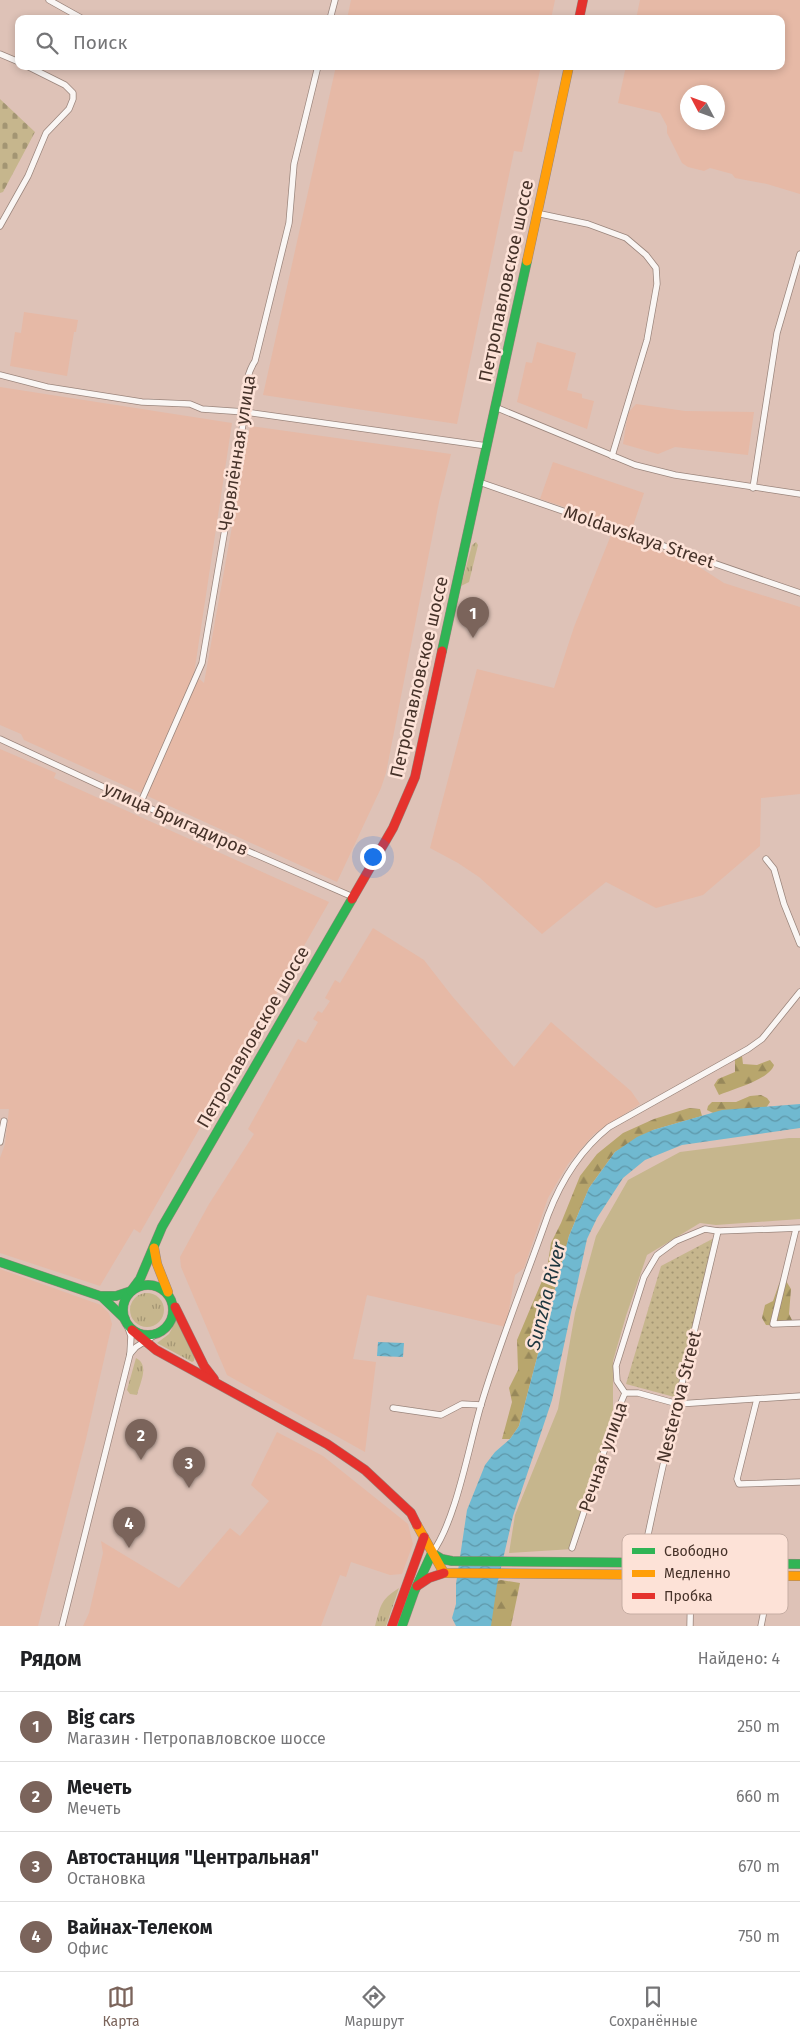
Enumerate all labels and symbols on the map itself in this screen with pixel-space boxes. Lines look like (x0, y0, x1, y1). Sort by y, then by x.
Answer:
north arrow (680, 85, 725, 130)
street label: Петропавловское шоссе (474, 178, 538, 384)
street label: Червлённая улица (214, 373, 260, 533)
street label: Moldavskaya Street (561, 501, 718, 573)
street label: Петропавловское шоссе (385, 574, 453, 780)
pin: 1 (457, 597, 489, 638)
street label: улица Бригадиров (100, 777, 252, 861)
your location (360, 844, 386, 870)
street label: Петропавловское шоссе (192, 942, 314, 1132)
water label: Sunzha River (521, 1239, 571, 1353)
street label: Nesterova Street (652, 1328, 706, 1465)
street label: Речная улица (574, 1399, 632, 1515)
pin: 2 (125, 1419, 157, 1460)
pin: 3 (173, 1447, 205, 1488)
pin: 4 (113, 1507, 145, 1548)
legend (622, 1534, 788, 1614)
text: Свободно (664, 1543, 728, 1560)
text: Медленно (664, 1565, 731, 1582)
text: Пробка (664, 1588, 713, 1605)

